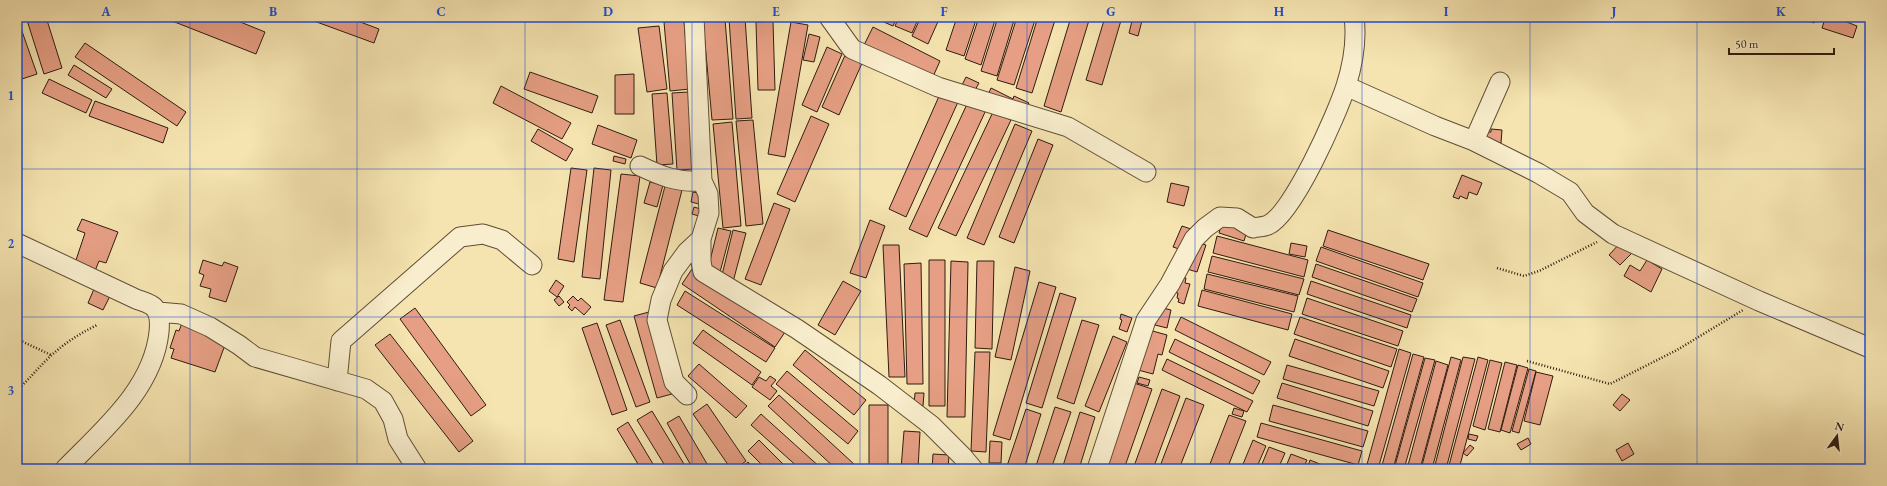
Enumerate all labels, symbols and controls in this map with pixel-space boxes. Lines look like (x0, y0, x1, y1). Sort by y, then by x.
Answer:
text: A (100, 3, 111, 20)
text: B (269, 3, 277, 20)
text: C (436, 3, 446, 20)
text: D (603, 3, 613, 20)
text: E (772, 3, 780, 20)
text: F (940, 3, 948, 20)
text: G (1106, 3, 1116, 20)
text: H (1274, 3, 1285, 20)
text: I (1444, 3, 1449, 20)
text: J (1610, 3, 1617, 20)
text: K (1776, 3, 1787, 20)
scale bar (1729, 30, 1834, 56)
text: 50 m (1735, 36, 1759, 52)
text: 1 (8, 87, 15, 104)
text: 2 (8, 235, 15, 252)
text: 3 (8, 382, 15, 399)
north arrow (1817, 416, 1857, 456)
text: N (1833, 418, 1846, 434)

